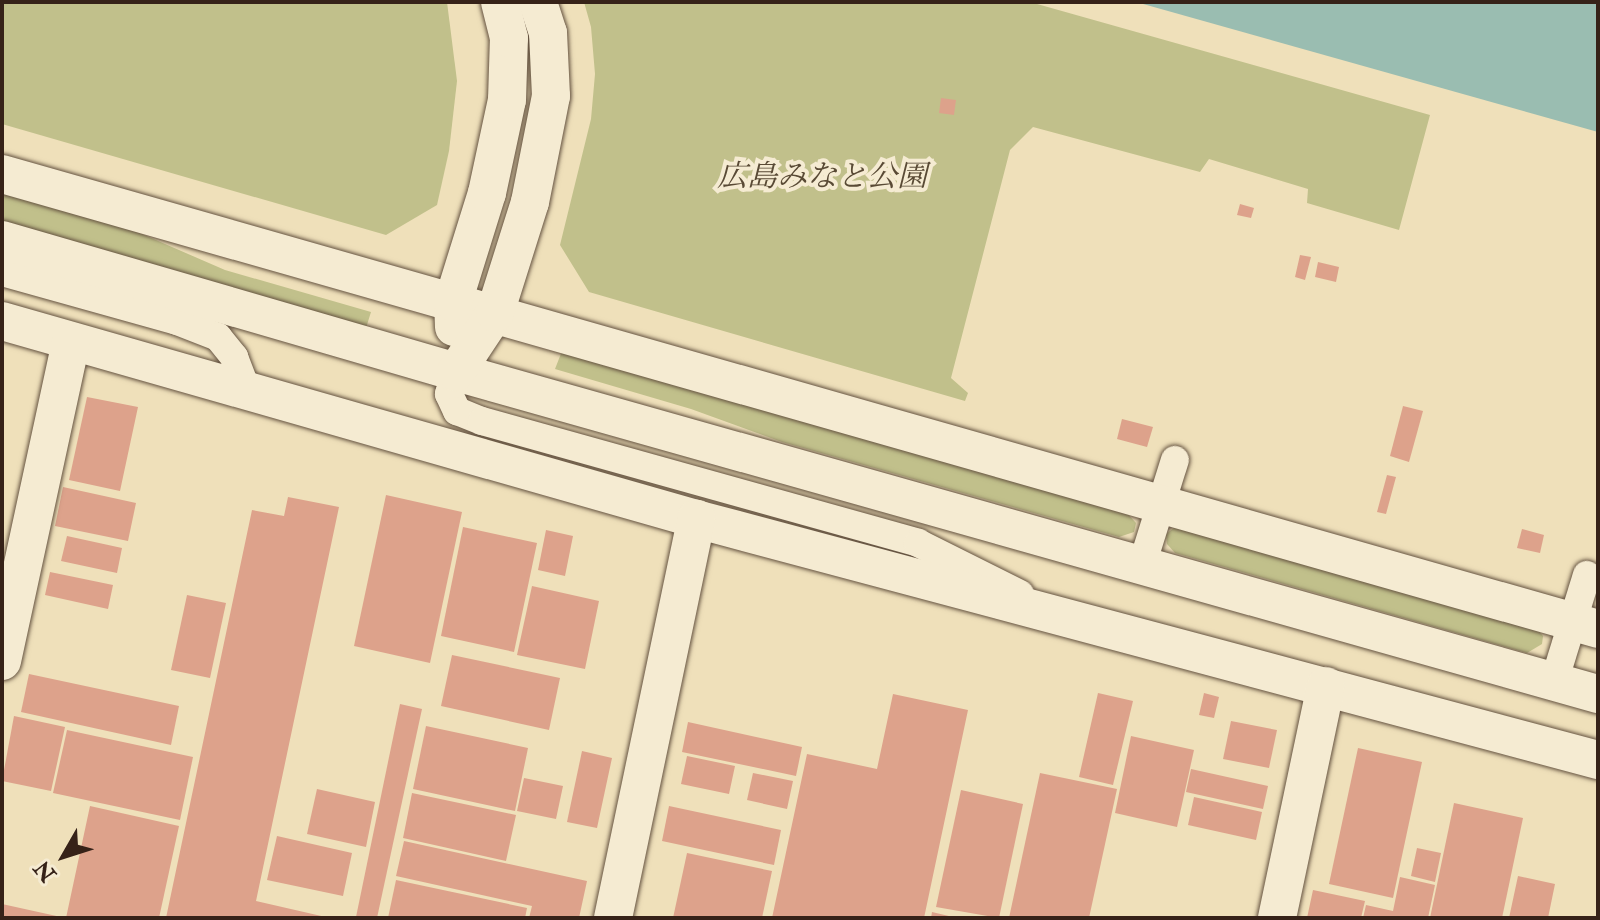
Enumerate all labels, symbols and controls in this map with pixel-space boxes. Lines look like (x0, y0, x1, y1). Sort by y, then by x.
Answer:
park label: 広島みなと公園 (717, 159, 927, 195)
north arrow (24, 816, 104, 896)
text: N (28, 855, 62, 888)

